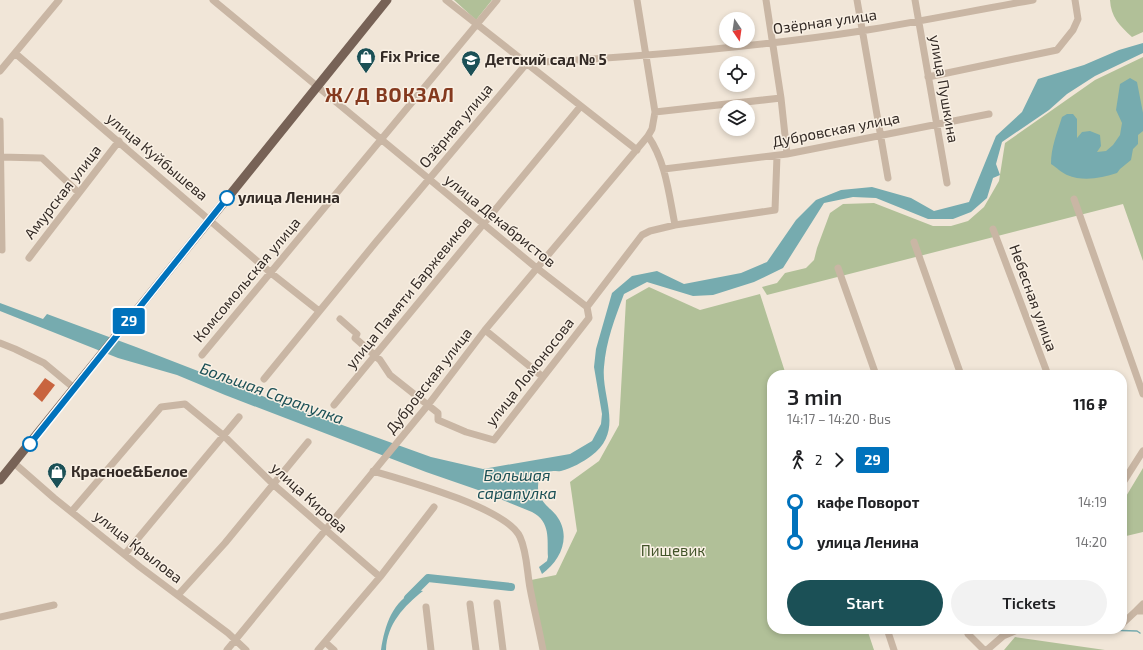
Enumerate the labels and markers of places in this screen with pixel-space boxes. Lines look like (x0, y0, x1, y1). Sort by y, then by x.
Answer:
shop icon: Fix Price (355, 46, 377, 74)
place label: Fix Price (380, 47, 440, 65)
school or university icon: Детский сад № 5 (460, 49, 482, 77)
place label: Детский сад № 5 (485, 50, 607, 68)
place label: улица Ленина (238, 188, 340, 206)
marker: улица Ленина (219, 190, 235, 206)
unlabelled marker (22, 436, 38, 452)
shop icon: Красное&Белое (46, 461, 68, 489)
place label: Красное&Белое (71, 462, 188, 480)

